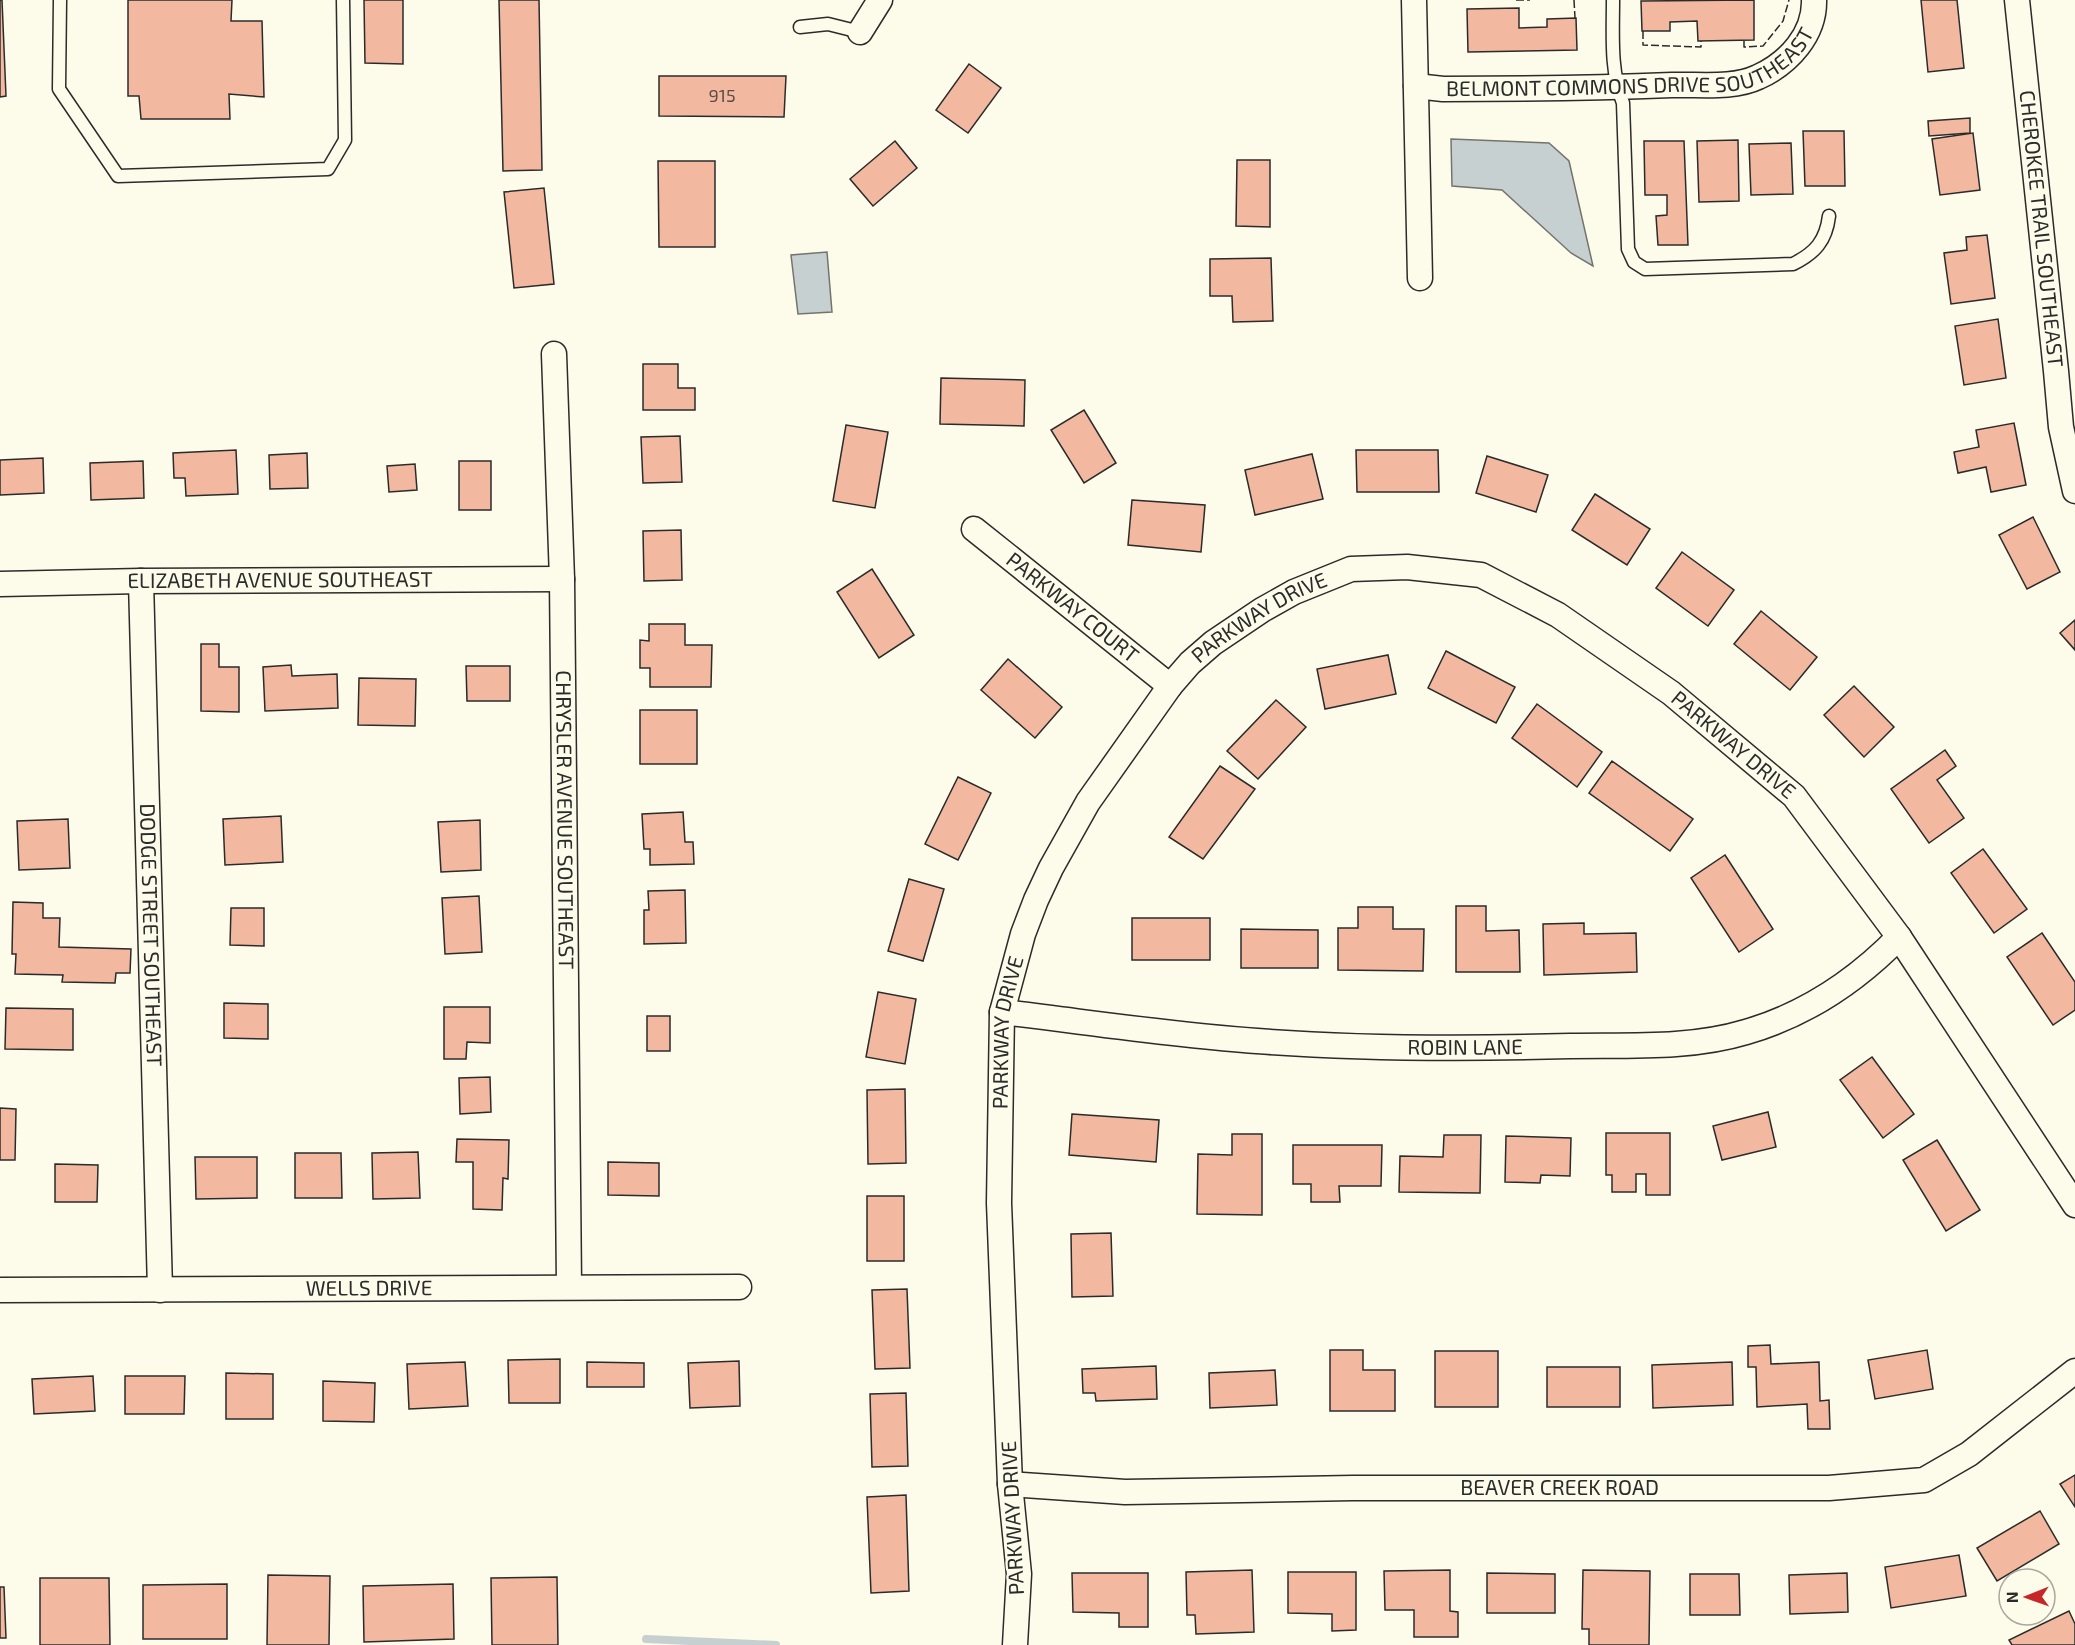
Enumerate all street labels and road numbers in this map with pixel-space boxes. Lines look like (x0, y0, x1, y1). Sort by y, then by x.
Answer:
street label: BELMONT COMMONS DRIVE SOUTHEAST (1446, 23, 1818, 100)
street label: CHEROKEE TRAIL SOUTHEAST (2016, 89, 2070, 368)
street label: PARKWAY COURT (1002, 546, 1144, 667)
street label: ELIZABETH AVENUE SOUTHEAST (127, 566, 433, 592)
street label: PARKWAY DRIVE (1185, 566, 1330, 667)
street label: CHRYSLER AVENUE SOUTHEAST (552, 670, 580, 970)
street label: PARKWAY DRIVE (1667, 685, 1802, 803)
street label: DODGE STREET SOUTHEAST (136, 803, 168, 1067)
street label: PARKWAY DRIVE (986, 953, 1028, 1109)
street label: ROBIN LANE (1407, 1033, 1523, 1059)
street label: WELLS DRIVE (306, 1274, 432, 1300)
street label: PARKWAY DRIVE (995, 1440, 1028, 1596)
street label: BEAVER CREEK ROAD (1460, 1474, 1659, 1499)

